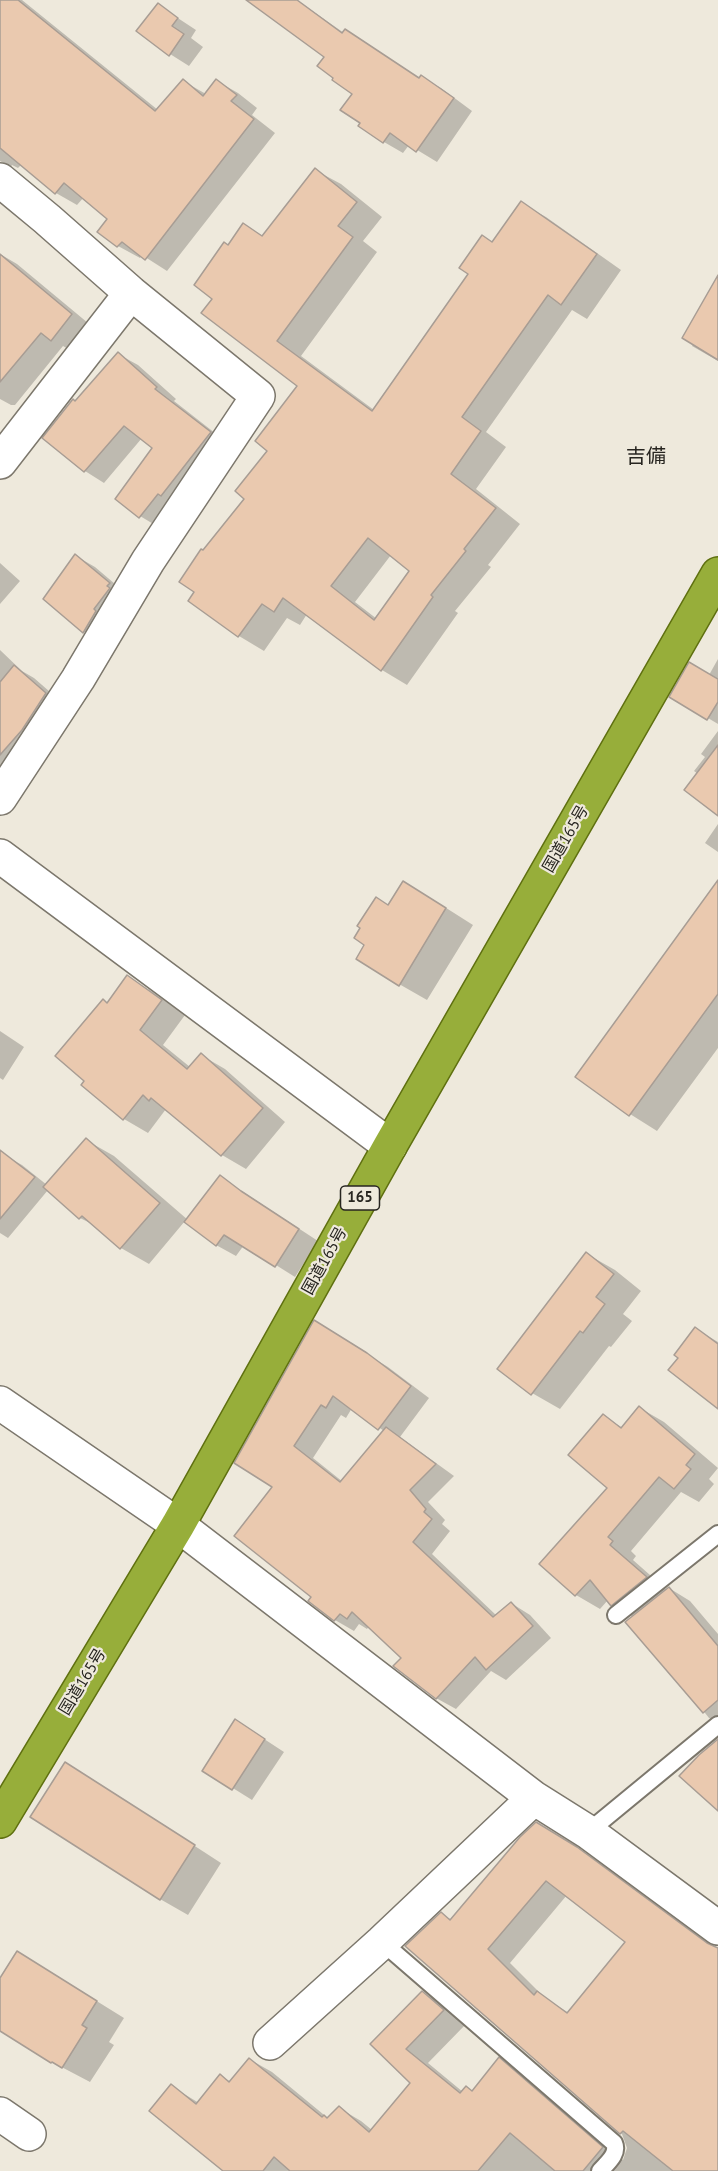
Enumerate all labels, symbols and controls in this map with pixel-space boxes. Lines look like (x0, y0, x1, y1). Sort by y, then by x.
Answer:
district label: 吉備 (626, 445, 666, 469)
street label: 国道165号 (539, 802, 593, 876)
road number: 165 (340, 1186, 380, 1210)
street label: 国道165号 (299, 1224, 351, 1298)
street label: 国道165号 (56, 1645, 110, 1719)

